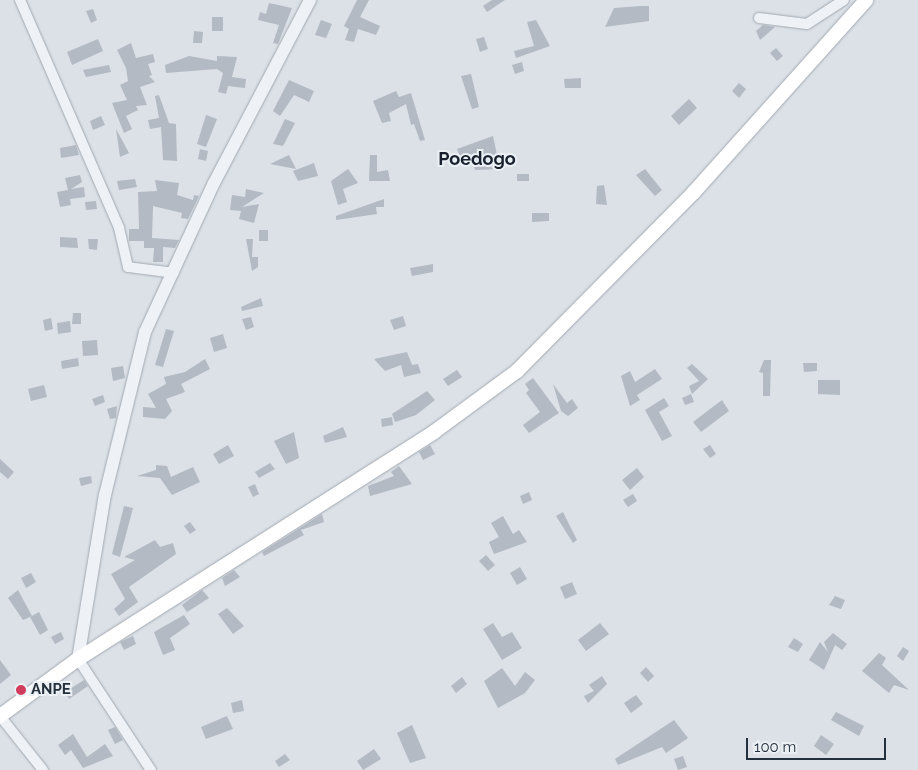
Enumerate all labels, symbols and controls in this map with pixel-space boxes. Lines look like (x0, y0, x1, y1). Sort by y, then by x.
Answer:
district label: Poedogo (438, 148, 516, 170)
place label: ANPE (31, 681, 71, 699)
marker: ANPE (15, 684, 27, 696)
scale bar (748, 728, 888, 760)
text: 100 m (754, 738, 796, 756)

